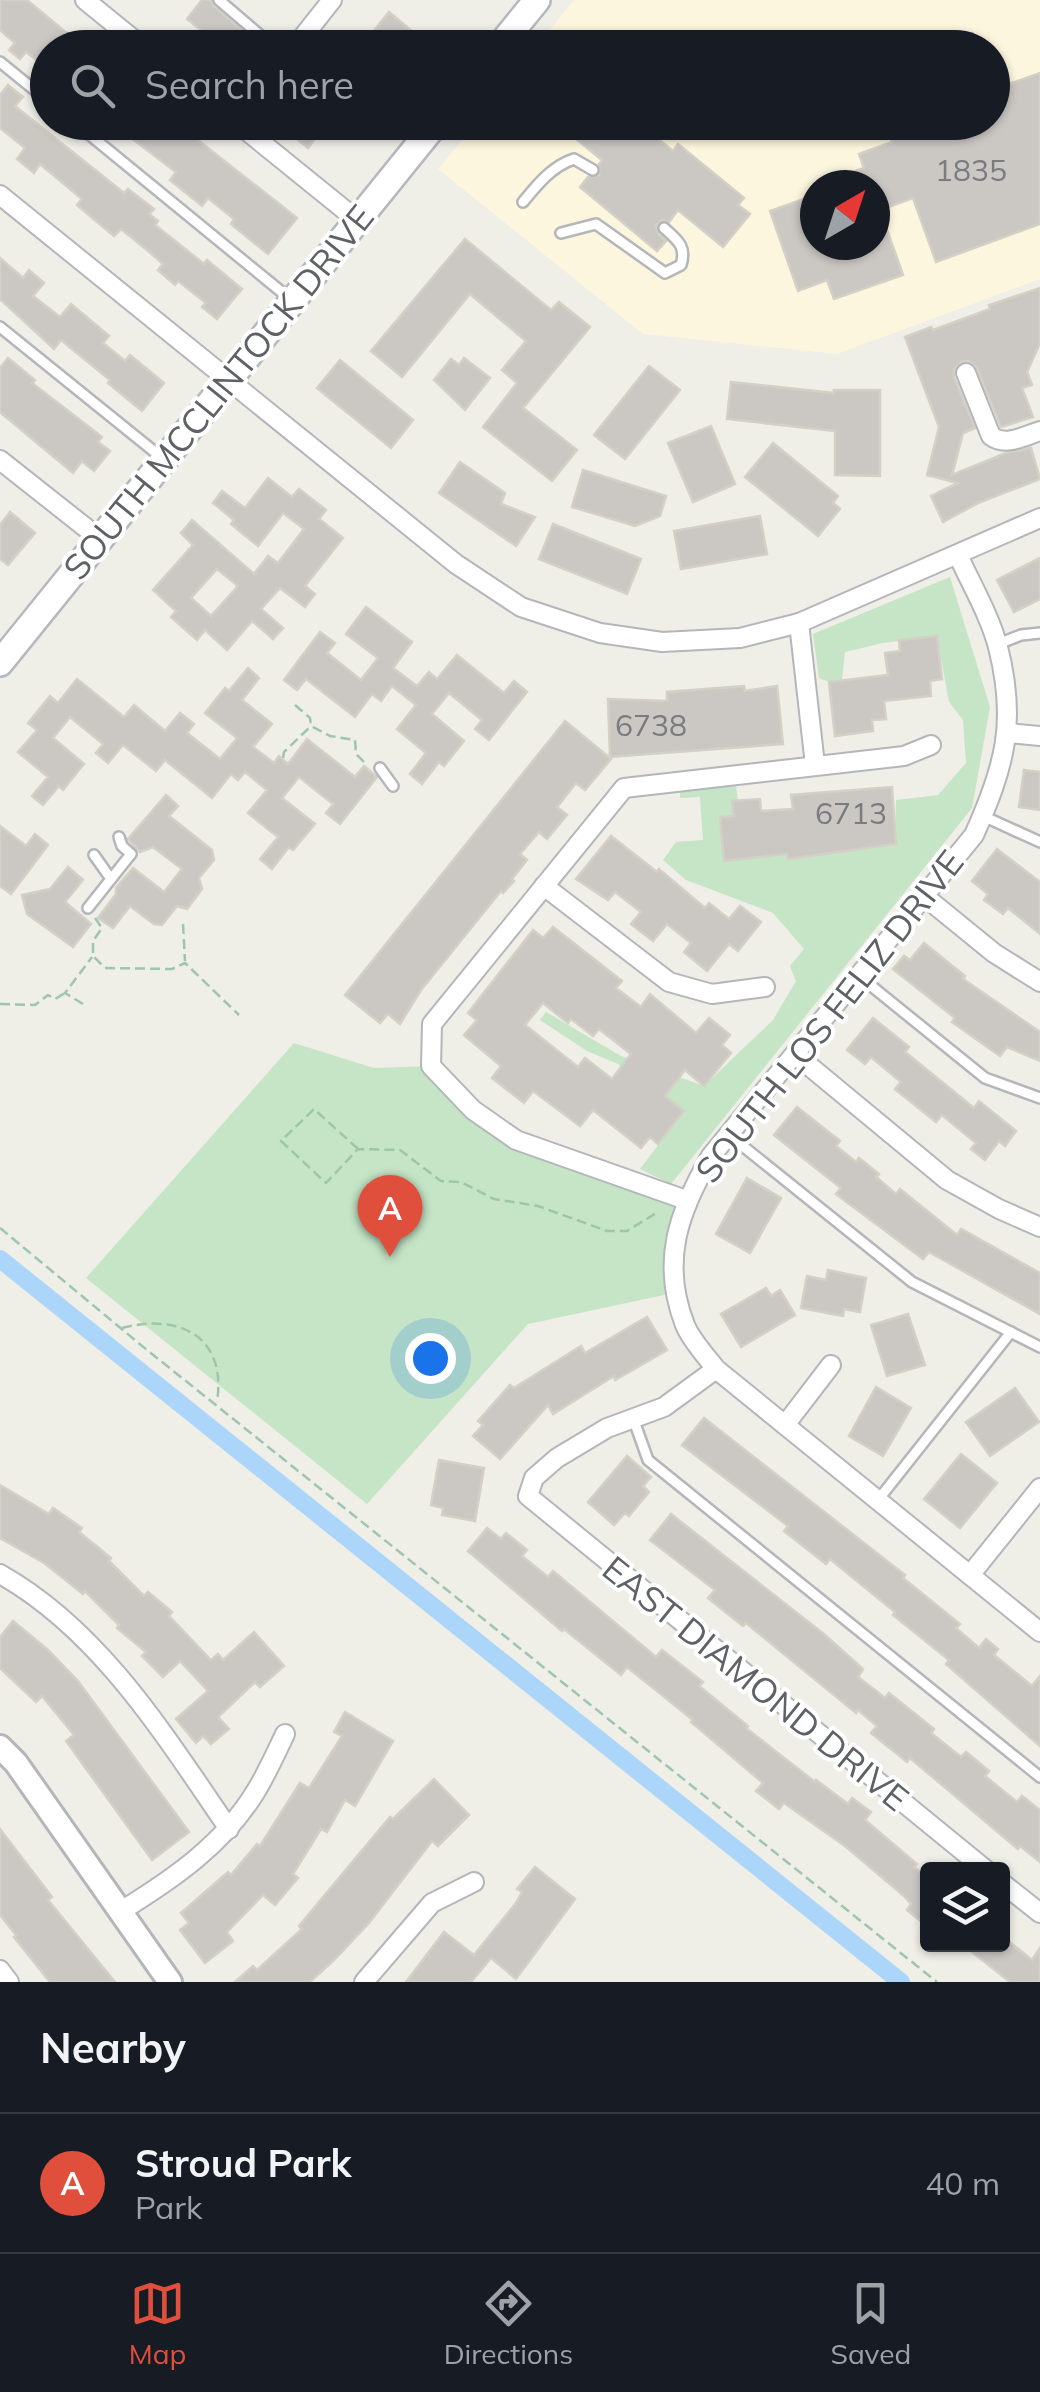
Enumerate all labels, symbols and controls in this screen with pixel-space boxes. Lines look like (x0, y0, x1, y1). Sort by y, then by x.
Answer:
search box (30, 30, 1010, 140)
icon: search (65, 58, 120, 113)
text: Search here (145, 61, 354, 109)
house number: 1835 (935, 151, 1007, 189)
north arrow (800, 170, 890, 260)
street label: SOUTH MCCLINTOCK DRIVE (53, 196, 383, 588)
house number: 6738 (615, 706, 687, 744)
house number: 6713 (815, 794, 887, 832)
street label: SOUTH LOS FELIZ DRIVE (685, 841, 973, 1191)
pin: A (358, 1174, 422, 1257)
your location (405, 1333, 456, 1384)
street label: EAST DIAMOND DRIVE (594, 1546, 918, 1820)
map controls (920, 1862, 1010, 1952)
button: layers (920, 1862, 1010, 1952)
text: Nearby (40, 2021, 186, 2074)
text: Stroud Park (135, 2139, 351, 2187)
text: A (60, 2163, 85, 2203)
text: 40 m (925, 2163, 1000, 2203)
text: Park (135, 2187, 202, 2227)
tab: Map (129, 2276, 186, 2371)
tab: Directions (444, 2276, 573, 2371)
tab: Saved (830, 2276, 911, 2371)

